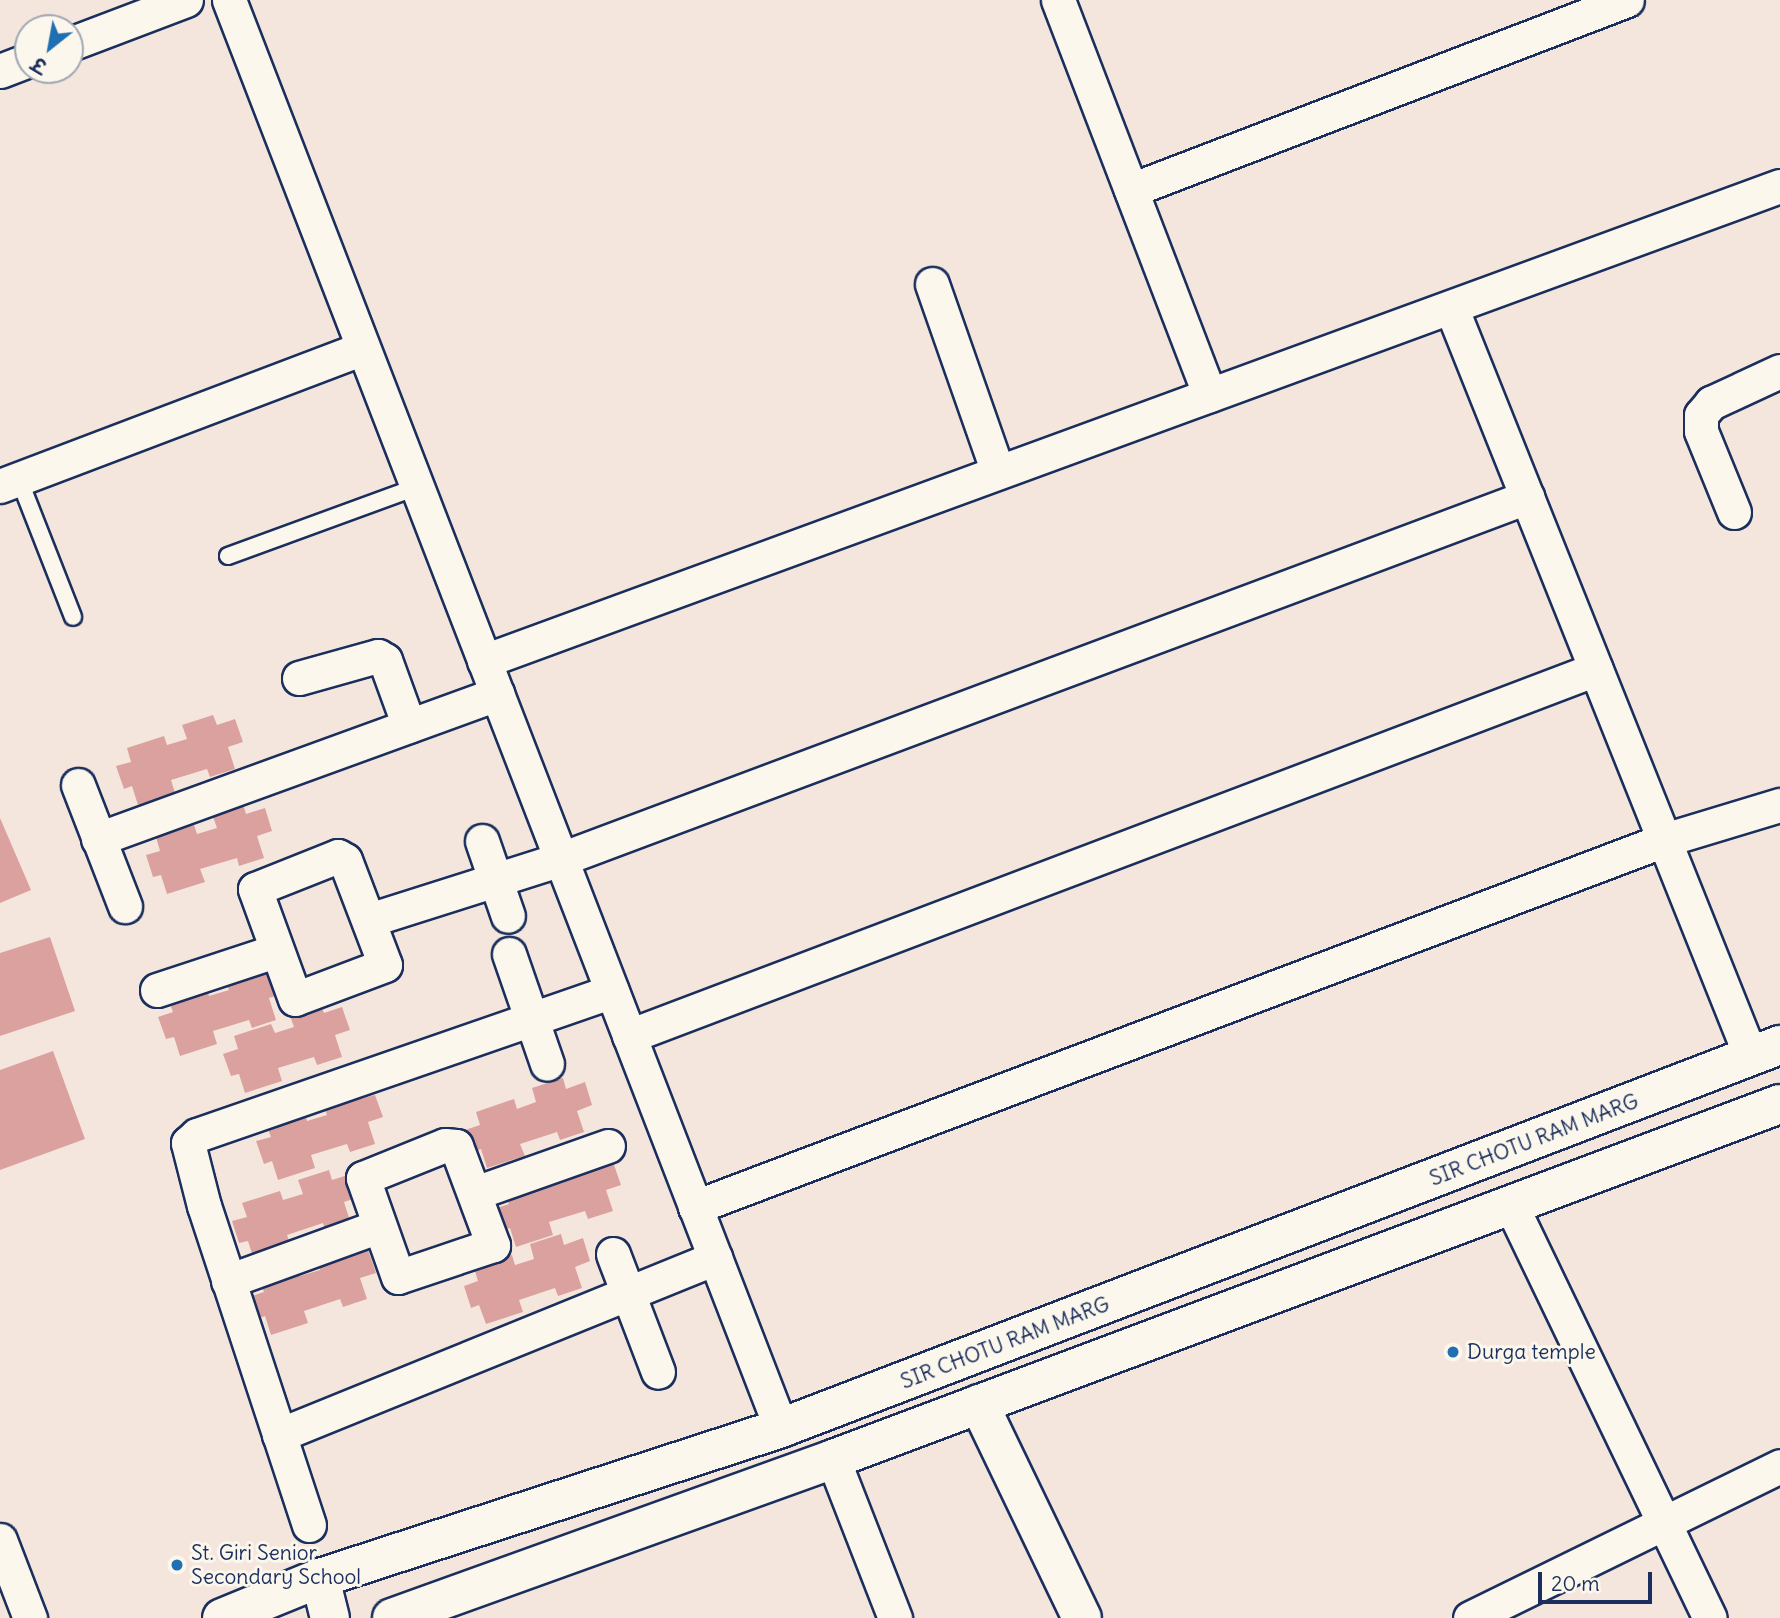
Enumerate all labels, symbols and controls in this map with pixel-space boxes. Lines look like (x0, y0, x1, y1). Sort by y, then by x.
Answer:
north arrow (14, 14, 84, 84)
text: उ (28, 52, 51, 79)
street label: SIR CHOTU RAM MARG (1426, 1089, 1642, 1191)
street label: SIR CHOTU RAM MARG (897, 1292, 1113, 1394)
place label: Durga temple (1467, 1339, 1596, 1365)
marker: Durga temple (1445, 1344, 1461, 1360)
place label: St. Giri Senior Secondary School (191, 1540, 361, 1590)
marker: St. Giri Senior Secondary School (169, 1557, 185, 1573)
scale bar (1542, 1558, 1656, 1602)
text: 20 m (1551, 1570, 1600, 1597)

